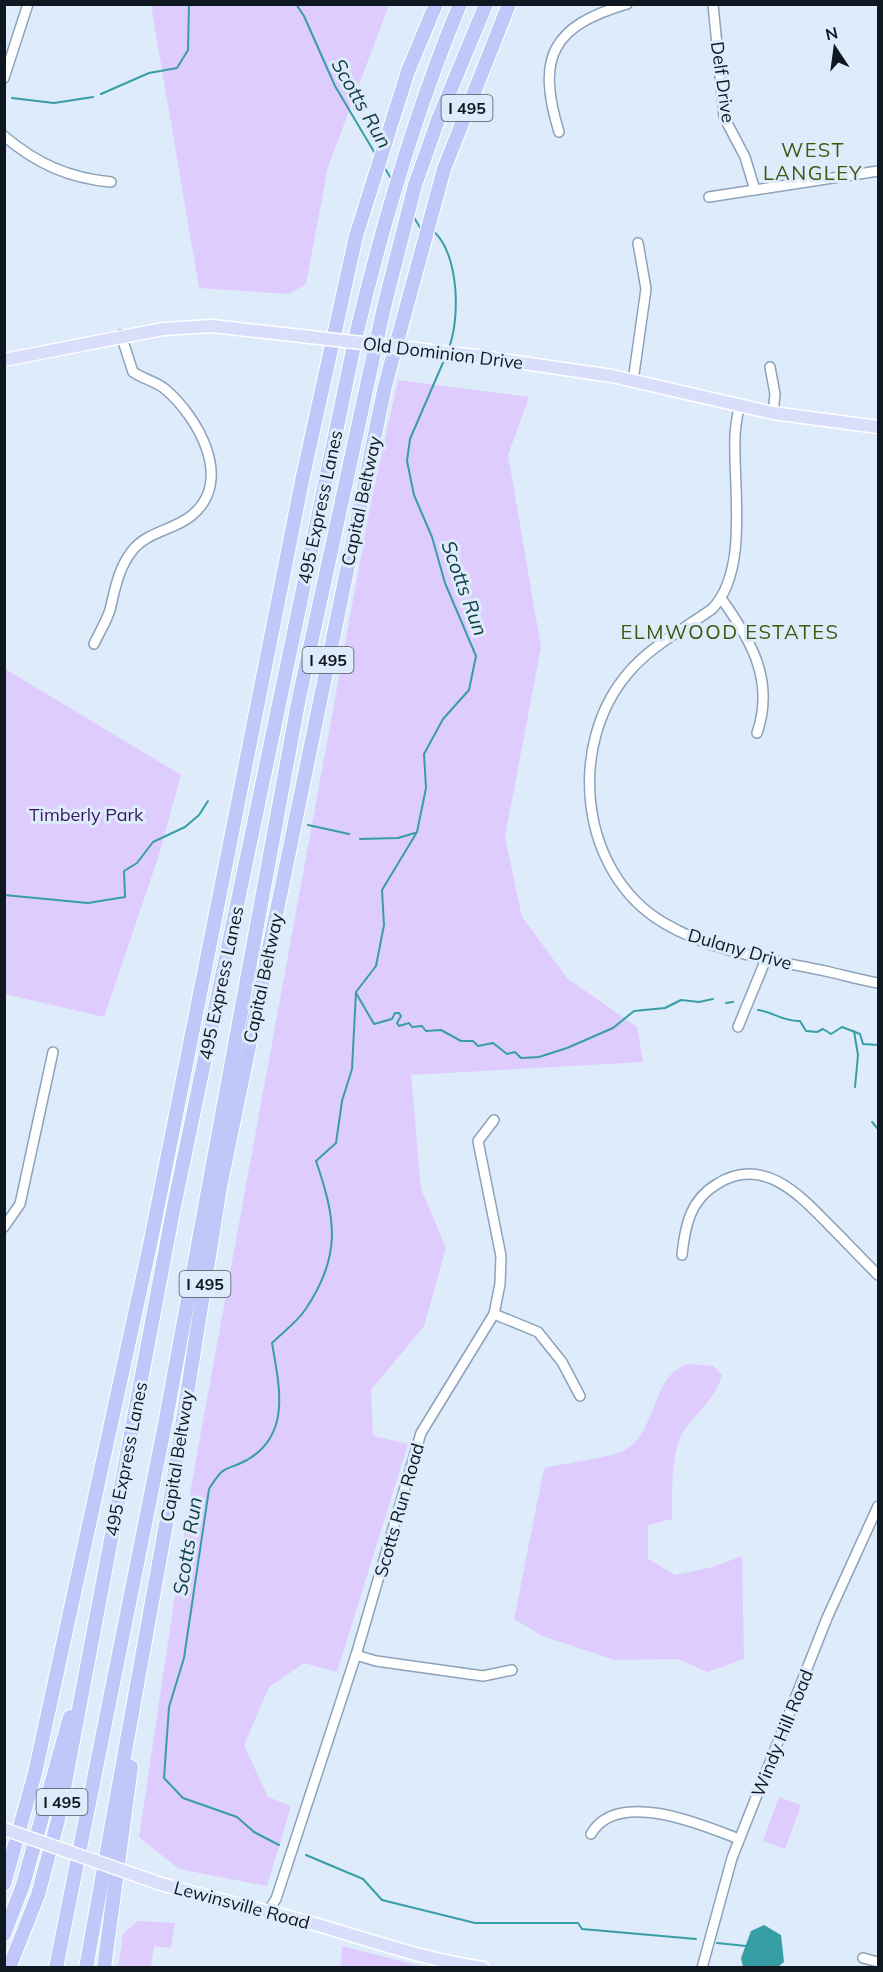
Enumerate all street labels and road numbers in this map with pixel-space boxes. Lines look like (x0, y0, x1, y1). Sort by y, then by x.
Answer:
street label: Delf Drive (706, 40, 740, 124)
road number: I 495 (442, 95, 492, 121)
street label: Old Dominion Drive (362, 332, 524, 374)
street label: 495 Express Lanes (292, 428, 348, 586)
street label: Capital Beltway (336, 433, 386, 568)
road number: I 495 (302, 647, 354, 673)
street label: 495 Express Lanes (193, 904, 249, 1062)
street label: Capital Beltway (238, 910, 288, 1045)
street label: Dulany Drive (685, 923, 795, 975)
road number: I 495 (180, 1271, 230, 1297)
street label: 495 Express Lanes (100, 1380, 152, 1538)
street label: Capital Beltway (155, 1388, 199, 1523)
street label: Scotts Run Road (369, 1440, 429, 1580)
street label: Windy Hill Road (746, 1666, 818, 1800)
road number: I 495 (36, 1789, 88, 1815)
street label: Lewinsville Road (172, 1876, 312, 1934)

